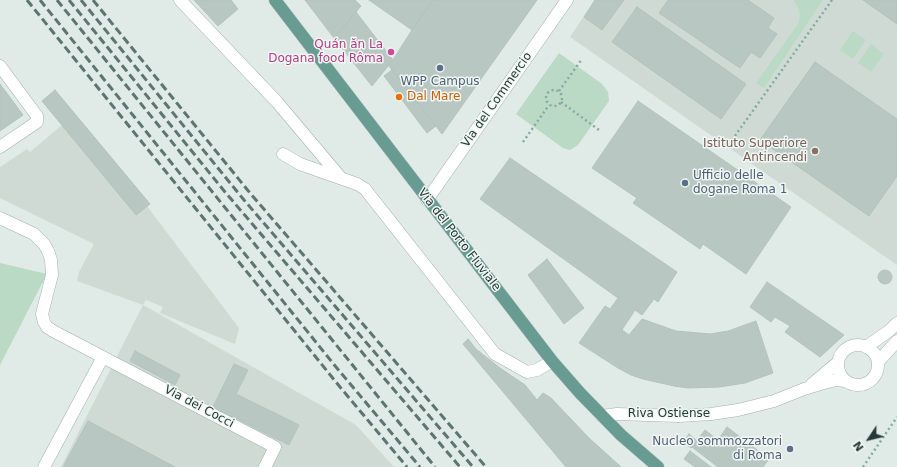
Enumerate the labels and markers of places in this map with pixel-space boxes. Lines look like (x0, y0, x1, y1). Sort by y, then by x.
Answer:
place label: Quán ăn La Dogana food Rôma (268, 38, 383, 66)
marker: Quán ăn La Dogana food Rôma (386, 47, 396, 57)
marker: WPP Campus (435, 63, 445, 73)
place label: WPP Campus (400, 75, 480, 89)
place label: Dal Mare (407, 90, 461, 104)
marker: Dal Mare (394, 92, 404, 102)
place label: Istituto Superiore Antincendi (703, 137, 807, 165)
marker: Istituto Superiore Antincendi (810, 146, 820, 156)
place label: Ufficio delle dogane Roma 1 (693, 169, 787, 197)
marker: Ufficio delle dogane Roma 1 (680, 178, 690, 188)
place label: Nucleo sommozzatori di Roma (652, 435, 782, 463)
marker: Nucleo sommozzatori di Roma (785, 444, 795, 454)

